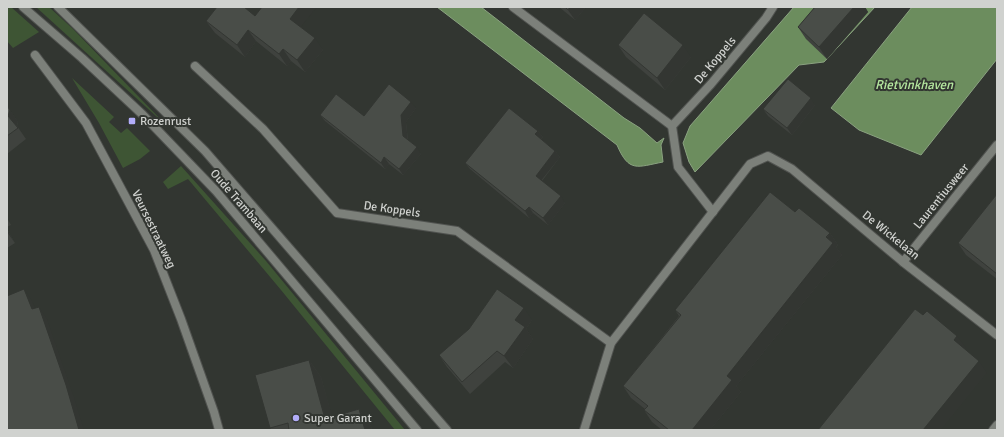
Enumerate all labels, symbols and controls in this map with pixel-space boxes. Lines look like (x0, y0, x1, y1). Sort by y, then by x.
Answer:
street label: De Koppels (691, 34, 739, 87)
water label: Rietvinkhaven (875, 77, 954, 93)
place label: Rozenrust (140, 114, 191, 129)
marker: Rozenrust (127, 116, 137, 126)
street label: Laurentiusweer (910, 160, 973, 232)
street label: Oude Trambaan (207, 166, 270, 236)
street label: Veursestraatweg (128, 188, 179, 271)
street label: De Koppels (363, 198, 421, 221)
street label: De Wickelaan (859, 208, 922, 263)
place label: Super Garant (304, 411, 372, 426)
marker: Super Garant (291, 413, 301, 423)

